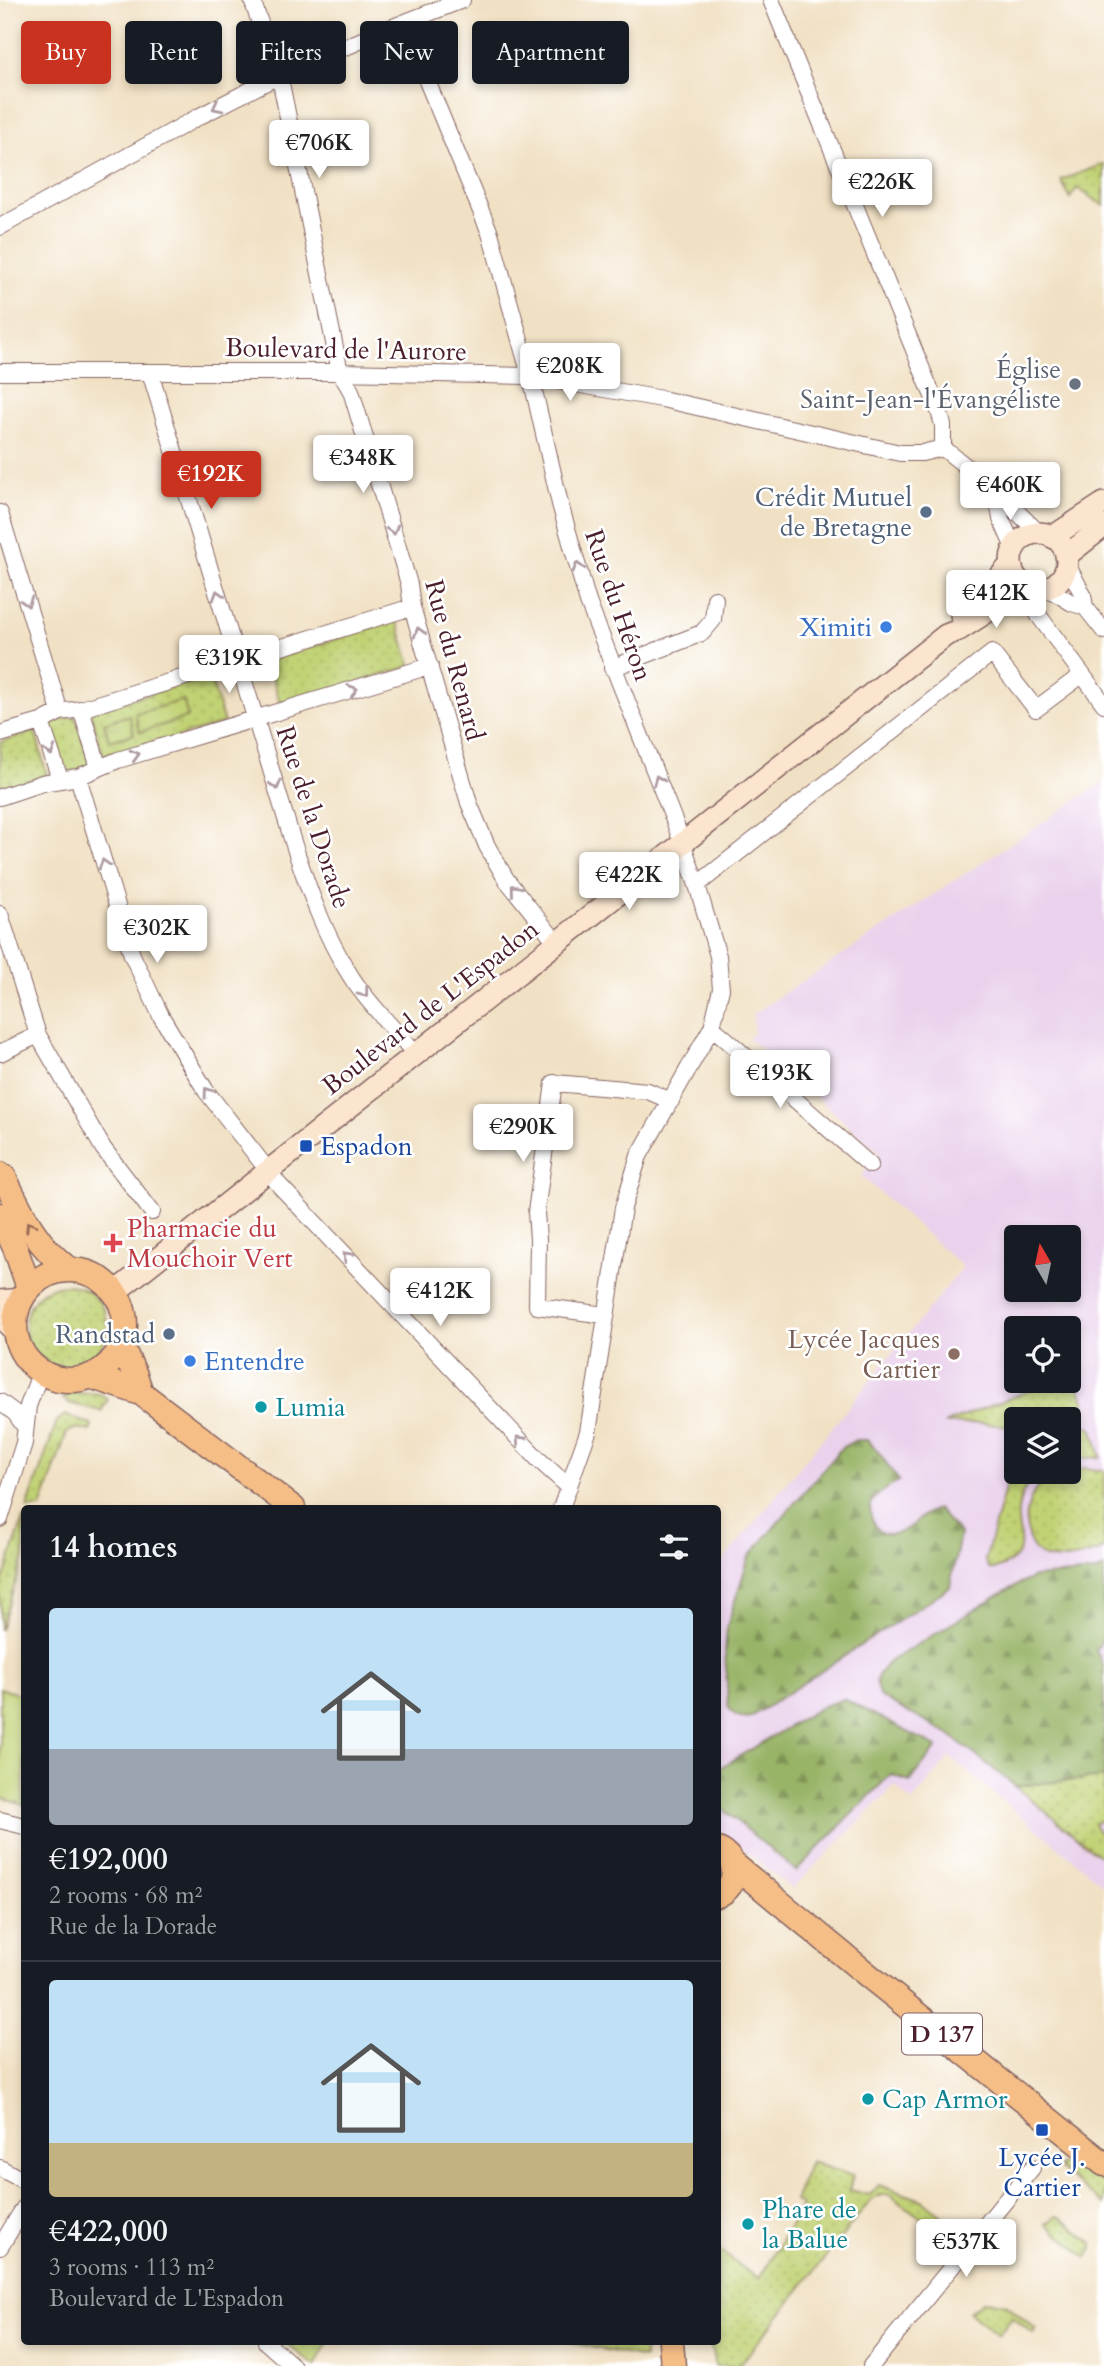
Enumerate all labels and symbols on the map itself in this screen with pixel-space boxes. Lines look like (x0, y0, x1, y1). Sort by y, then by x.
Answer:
one-way arrow (212, 99, 224, 113)
pin: €706K (270, 120, 368, 180)
pin: €226K (833, 160, 931, 219)
street label: Boulevard de l'Aurore (225, 330, 467, 369)
pin: €208K (521, 344, 619, 403)
place label: Église Saint-Jean-l'Évangéliste (800, 352, 1061, 417)
marker: Église Saint-Jean-l'Évangéliste (1067, 376, 1083, 392)
pin: €348K (314, 435, 412, 495)
pin: €192K (162, 452, 260, 511)
pin: €460K (961, 462, 1059, 522)
place label: Crédit Mutuel de Bretagne (755, 480, 912, 545)
marker: Crédit Mutuel de Bretagne (918, 504, 934, 520)
one-way arrow (384, 523, 399, 535)
street label: Rue du Héron (576, 525, 661, 686)
one-way arrow (572, 561, 586, 573)
pin: €412K (947, 570, 1045, 630)
street label: Rue du Renard (416, 576, 493, 745)
one-way arrow (211, 589, 226, 601)
one-way arrow (19, 595, 33, 608)
place label: Ximiti (799, 610, 872, 645)
marker: Ximiti (878, 619, 894, 635)
one-way arrow (413, 626, 428, 638)
pin: €319K (180, 636, 278, 695)
one-way arrow (346, 683, 358, 698)
street label: Rue de la Dorade (268, 721, 360, 913)
one-way arrow (42, 744, 57, 756)
one-way arrow (129, 749, 141, 764)
one-way arrow (652, 775, 666, 787)
one-way arrow (268, 778, 282, 790)
pin: €422K (580, 852, 678, 912)
one-way arrow (98, 859, 113, 871)
one-way arrow (510, 885, 523, 897)
pin: €302K (108, 906, 206, 965)
street label: Boulevard de L'Espadon (315, 912, 546, 1103)
one-way arrow (355, 985, 368, 998)
pin: €193K (731, 1050, 829, 1110)
one-way arrow (204, 1087, 216, 1100)
pin: €290K (474, 1104, 572, 1164)
place label: Espadon (320, 1129, 413, 1164)
marker: Espadon (298, 1138, 314, 1154)
place label: Pharmacie du Mouchoir Vert (127, 1211, 292, 1276)
one-way arrow (25, 1221, 38, 1234)
north arrow (1004, 1225, 1082, 1302)
marker: Pharmacie du Mouchoir Vert (105, 1235, 121, 1251)
one-way arrow (343, 1251, 356, 1264)
pin: €412K (391, 1268, 489, 1328)
place label: Randstad (55, 1317, 155, 1352)
place label: Lycée Jacques Cartier (788, 1322, 941, 1387)
marker: Randstad (161, 1326, 177, 1342)
place label: Entendre (204, 1344, 305, 1379)
marker: Lycée Jacques Cartier (946, 1346, 962, 1362)
marker: Entendre (182, 1353, 198, 1369)
place label: Lumia (275, 1390, 346, 1425)
marker: Lumia (253, 1399, 269, 1415)
one-way arrow (515, 1435, 528, 1448)
road number: D 137 (902, 2013, 982, 2054)
place label: Cap Armor (882, 2082, 1008, 2117)
marker: Cap Armor (860, 2091, 876, 2107)
marker: Lycée J. Cartier (1034, 2122, 1050, 2138)
place label: Lycée J. Cartier (998, 2140, 1086, 2205)
place label: Phare de la Balue (762, 2192, 857, 2257)
marker: Phare de la Balue (740, 2216, 756, 2232)
pin: €537K (917, 2220, 1015, 2279)

